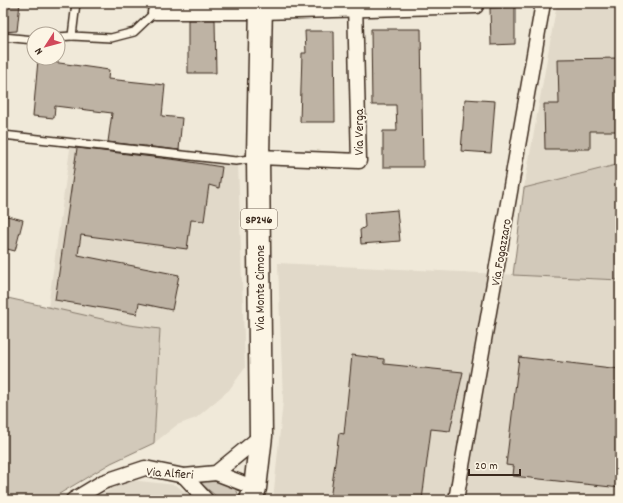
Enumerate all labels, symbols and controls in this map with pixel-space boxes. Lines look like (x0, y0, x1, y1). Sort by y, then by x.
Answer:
north arrow (26, 26, 66, 66)
text: N (31, 43, 48, 58)
street label: Via Verga (351, 108, 370, 155)
road number: SP246 (241, 209, 277, 229)
street label: Via Fogazzaro (487, 217, 518, 287)
street label: Via Monte Cimone (252, 245, 271, 331)
scale bar (469, 451, 520, 477)
text: 20 m (475, 458, 498, 475)
street label: Via Alfieri (146, 463, 194, 486)

